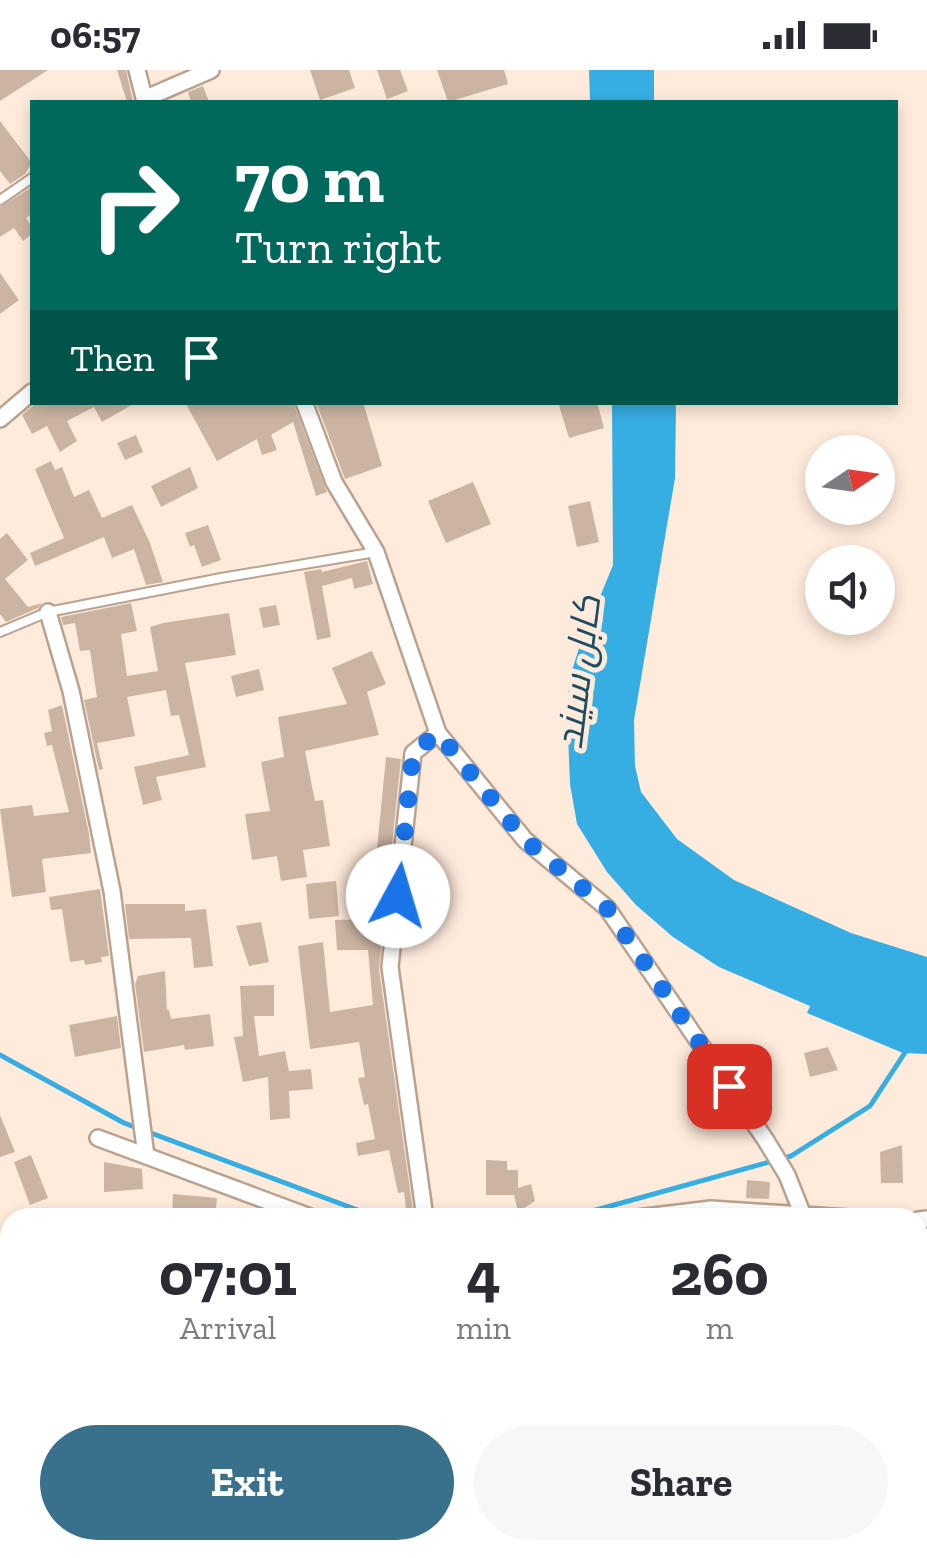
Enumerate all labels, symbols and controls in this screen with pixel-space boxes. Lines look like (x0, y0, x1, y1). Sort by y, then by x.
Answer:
text: 06:57 (50, 12, 140, 58)
text: 70 m (235, 136, 384, 220)
icon: right (70, 140, 200, 270)
text: Turn right (235, 221, 441, 275)
icon: arrive (174, 330, 229, 385)
text: Then (70, 335, 154, 381)
north arrow (805, 435, 895, 525)
map controls (805, 435, 895, 635)
button: sound (805, 545, 895, 635)
water label: کابل سيند (546, 592, 610, 751)
position arrow (346, 844, 450, 948)
pin (687, 1044, 772, 1129)
icon: arrive (702, 1059, 757, 1114)
text: 07:01 (159, 1238, 297, 1310)
text: 4 (466, 1238, 501, 1310)
text: 260 (670, 1238, 769, 1310)
text: Arrival (180, 1309, 276, 1347)
text: min (456, 1309, 511, 1347)
text: m (706, 1309, 733, 1347)
button: Exit (40, 1425, 454, 1540)
button: Share (474, 1425, 888, 1540)

